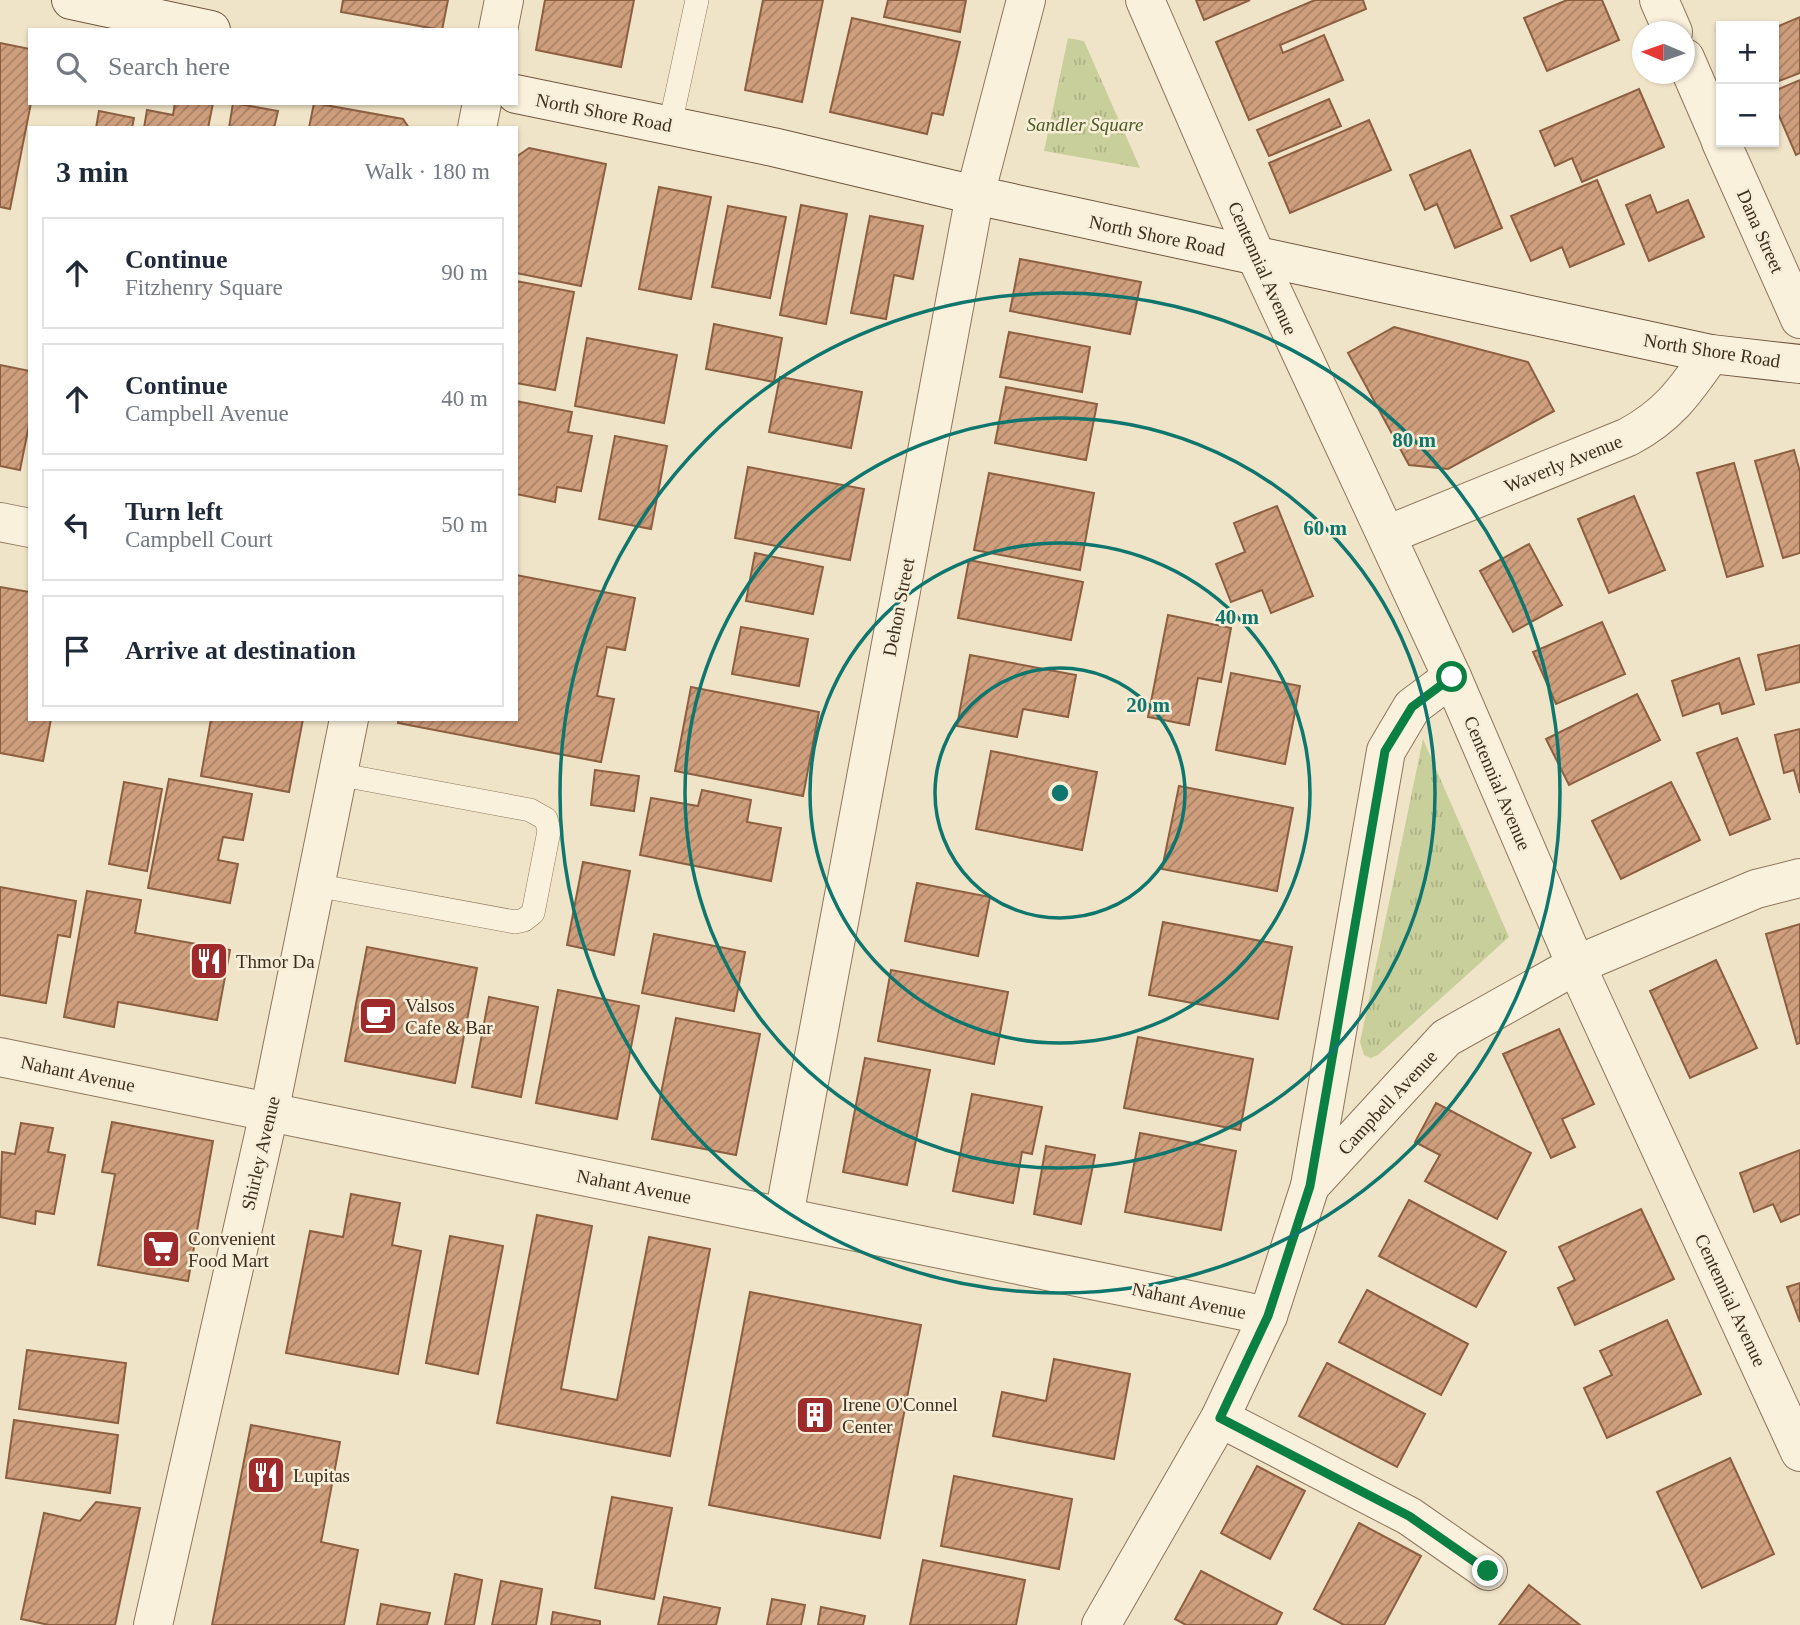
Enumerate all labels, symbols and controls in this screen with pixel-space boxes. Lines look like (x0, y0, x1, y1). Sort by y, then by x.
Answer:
north arrow (1632, 21, 1695, 84)
map controls (1716, 21, 1779, 147)
button: + (1716, 21, 1779, 84)
search box (28, 28, 518, 105)
icon: search (52, 48, 90, 86)
text: Search here (108, 52, 230, 81)
button: − (1716, 84, 1779, 147)
street label: North Shore Road (534, 89, 674, 136)
park label: Sandler Square (1027, 114, 1143, 135)
text: 3 min (56, 155, 129, 188)
text: Walk · 180 m (365, 159, 490, 184)
street label: Dana Street (1733, 186, 1789, 277)
street label: Centennial Avenue (1224, 198, 1301, 338)
street label: North Shore Road (1087, 211, 1227, 260)
text: Continue (125, 245, 228, 274)
icon: ahead (58, 254, 96, 292)
text: 90 m (441, 260, 488, 285)
text: Fitzhenry Square (125, 275, 283, 300)
street label: North Shore Road (1642, 329, 1782, 372)
text: Continue (125, 371, 228, 400)
icon: ahead (58, 380, 96, 418)
text: 40 m (441, 386, 488, 411)
text: Campbell Avenue (125, 401, 289, 426)
text: 80 m (1392, 428, 1436, 452)
street label: Waverly Avenue (1501, 430, 1625, 497)
text: Turn left (125, 497, 223, 526)
icon: left (58, 506, 96, 544)
text: 50 m (441, 512, 488, 537)
text: 60 m (1303, 516, 1347, 540)
text: Campbell Court (125, 527, 273, 552)
street label: Dehon Street (879, 555, 918, 658)
text: 40 m (1215, 605, 1259, 629)
icon: arrive (58, 632, 96, 670)
text: Arrive at destination (125, 636, 356, 665)
route start (1436, 661, 1467, 692)
text: 20 m (1126, 693, 1170, 717)
street label: Centennial Avenue (1460, 713, 1535, 853)
centre of rings (1048, 781, 1072, 805)
restaurant icon: Thmor Da (188, 940, 230, 982)
place label: Thmor Da (236, 951, 315, 972)
cafe icon: Valsos Cafe & Bar (357, 995, 399, 1037)
place label: Valsos Cafe & Bar (405, 995, 493, 1038)
street label: Campbell Avenue (1334, 1046, 1441, 1159)
street label: Nahant Avenue (19, 1051, 137, 1096)
street label: Shirley Avenue (237, 1094, 284, 1212)
street label: Nahant Avenue (575, 1165, 693, 1208)
supermarket icon: Convenient Food Mart (140, 1228, 182, 1270)
place label: Convenient Food Mart (188, 1228, 276, 1271)
street label: Centennial Avenue (1691, 1231, 1770, 1370)
street label: Nahant Avenue (1130, 1278, 1248, 1323)
building icon: Irene O'Connel Center (794, 1394, 836, 1436)
place label: Irene O'Connel Center (842, 1394, 958, 1437)
restaurant icon: Lupitas (245, 1454, 287, 1496)
place label: Lupitas (293, 1465, 350, 1486)
route end (1472, 1555, 1503, 1586)

